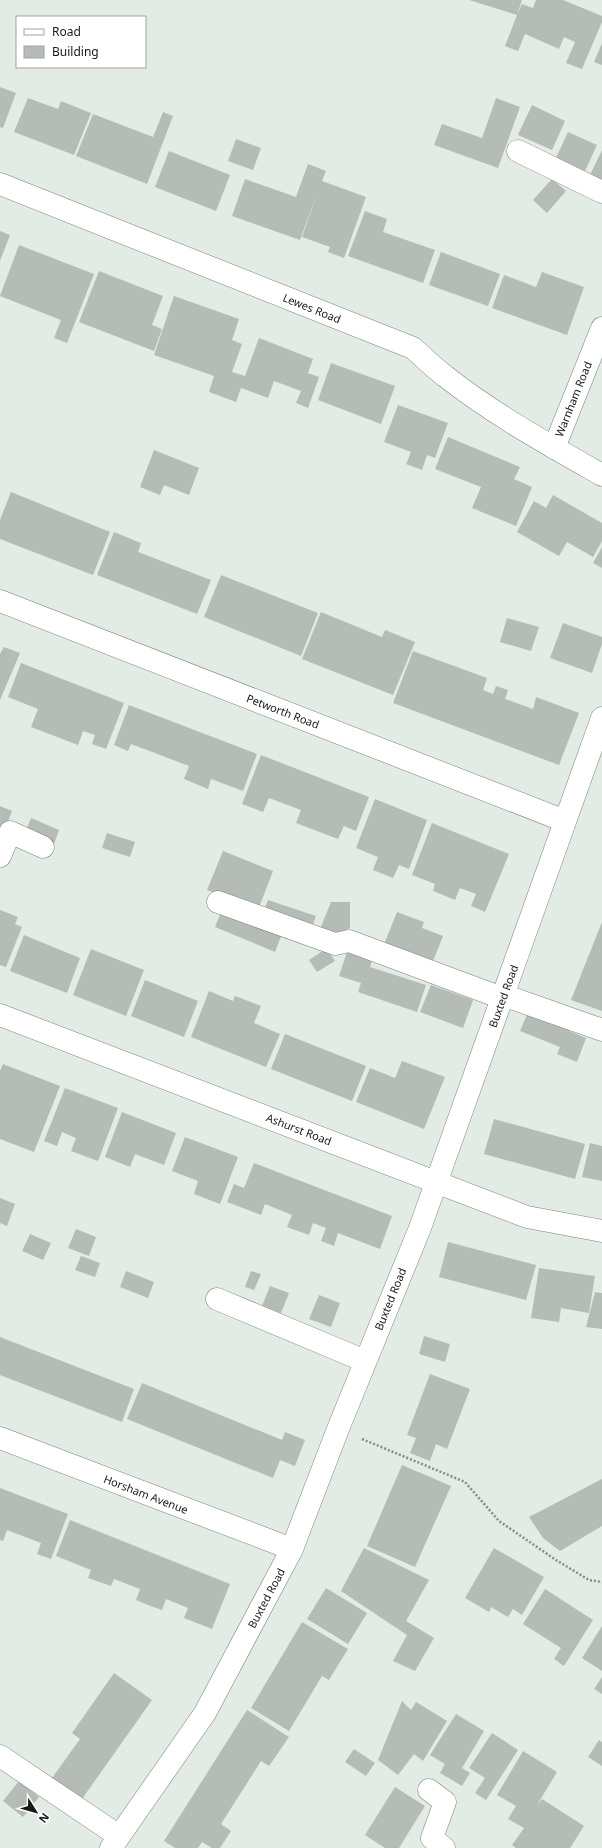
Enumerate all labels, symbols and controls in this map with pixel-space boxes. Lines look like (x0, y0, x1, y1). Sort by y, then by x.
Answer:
legend (16, 16, 146, 68)
text: Road (52, 23, 81, 40)
text: Building (52, 43, 99, 60)
street label: Lewes Road (281, 290, 343, 326)
street label: Warnham Road (551, 359, 595, 439)
street label: Petworth Road (244, 690, 322, 732)
street label: Buxted Road (485, 962, 521, 1030)
street label: Ashurst Road (264, 1110, 334, 1148)
street label: Buxted Road (371, 1266, 409, 1332)
street label: Horsham Avenue (102, 1471, 190, 1517)
street label: Buxted Road (244, 1565, 288, 1631)
north arrow (16, 1792, 56, 1832)
text: N (36, 1810, 53, 1826)

